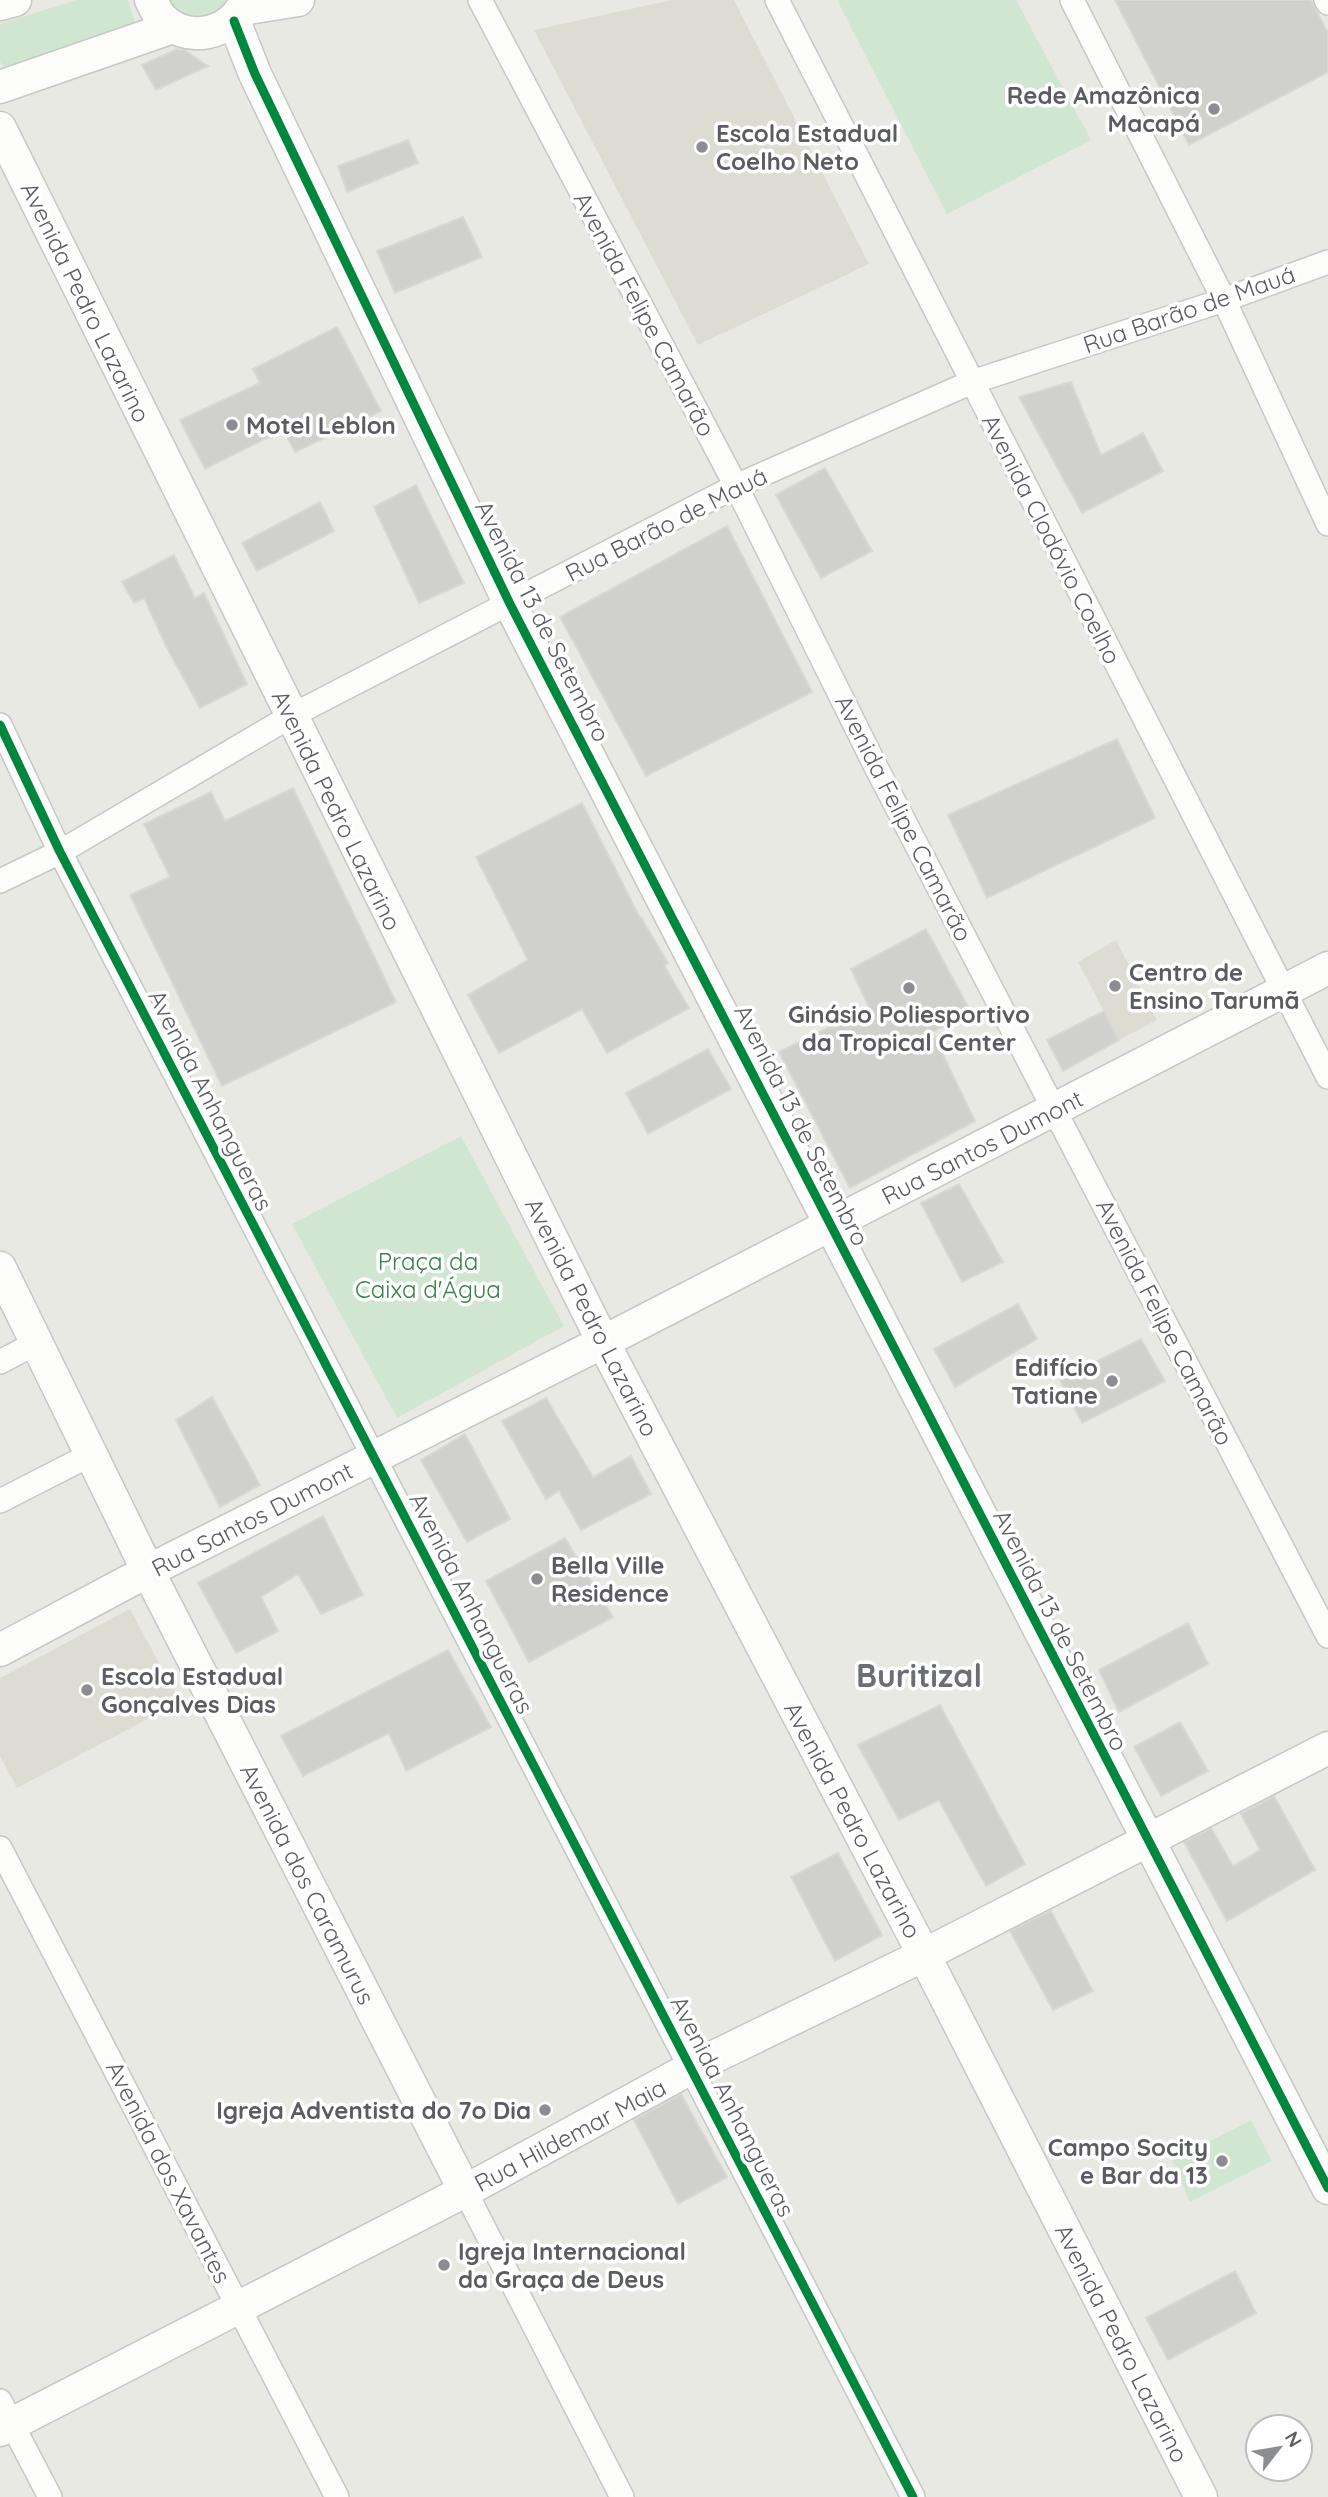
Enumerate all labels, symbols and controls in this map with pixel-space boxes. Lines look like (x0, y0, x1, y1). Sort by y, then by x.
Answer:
place label: Rede Amazônica Macapá (1007, 80, 1200, 138)
marker: Rede Amazônica Macapá (1206, 101, 1222, 117)
place label: Escola Estadual Coelho Neto (716, 118, 898, 176)
marker: Escola Estadual Coelho Neto (694, 139, 710, 155)
street label: Avenida Pedro Lazarino (15, 177, 157, 427)
street label: Avenida Felipe Camarão (568, 187, 722, 441)
street label: Rua Barão de Mauá (1079, 259, 1299, 359)
street label: Avenida Clodóvio Coelho (976, 409, 1128, 669)
place label: Motel Leblon (246, 410, 396, 440)
marker: Motel Leblon (224, 417, 240, 433)
street label: Rua Barão de Mauá (560, 460, 772, 588)
street label: Avenida 13 de Setembro (469, 495, 617, 747)
street label: Avenida Pedro Lazarino (266, 685, 408, 935)
street label: Avenida Felipe Camarão (829, 690, 979, 946)
place label: Centro de Ensino Tarumã (1129, 957, 1300, 1015)
marker: Centro de Ensino Tarumã (1107, 978, 1123, 994)
marker: Ginásio Poliesportivo da Tropical Center (901, 980, 917, 996)
street label: Avenida Anhangueras (142, 985, 280, 1215)
street label: Avenida 13 de Setembro (728, 999, 876, 1251)
place label: Ginásio Poliesportivo da Tropical Center (788, 999, 1030, 1057)
street label: Rua Santos Dumont (876, 1083, 1088, 1211)
street label: Avenida Pedro Lazarino (519, 1193, 665, 1441)
street label: Avenida Felipe Camarão (1090, 1194, 1240, 1450)
park label: Praça da Caixa d'Água (355, 1246, 501, 1304)
place label: Edifício Tatiane (1011, 1352, 1098, 1410)
marker: Edifício Tatiane (1104, 1373, 1120, 1389)
street label: Rua Santos Dumont (146, 1455, 358, 1583)
street label: Avenida Anhangueras (403, 1488, 541, 1718)
street label: Avenida 13 de Setembro (987, 1504, 1135, 1756)
place label: Bella Ville Residence (551, 1550, 669, 1608)
marker: Bella Ville Residence (529, 1571, 545, 1587)
district label: Buritizal (856, 1655, 982, 1695)
place label: Escola Estadual Gonçalves Dias (101, 1661, 283, 1719)
marker: Escola Estadual Gonçalves Dias (79, 1682, 95, 1698)
street label: Avenida Pedro Lazarino (778, 1697, 928, 1943)
street label: Avenida dos Caramurus (234, 1759, 382, 2009)
street label: Avenida Anhangueras (664, 1991, 802, 2221)
street label: Avenida dos Xavantes (100, 2056, 238, 2288)
street label: Rua Hildemar Maia (469, 2072, 671, 2198)
place label: Igreja Adventista do 7o Dia (216, 2095, 531, 2125)
marker: Igreja Adventista do 7o Dia (537, 2102, 553, 2118)
place label: Campo Socity e Bar da 13 (1048, 2132, 1208, 2190)
marker: Campo Socity e Bar da 13 (1214, 2153, 1230, 2169)
street label: Avenida Pedro Lazarino (1049, 2219, 1195, 2467)
place label: Igreja Internacional da Graça de Deus (458, 2236, 686, 2294)
marker: Igreja Internacional da Graça de Deus (436, 2257, 452, 2273)
north arrow (1244, 2413, 1314, 2483)
text: N (1280, 2427, 1307, 2451)

